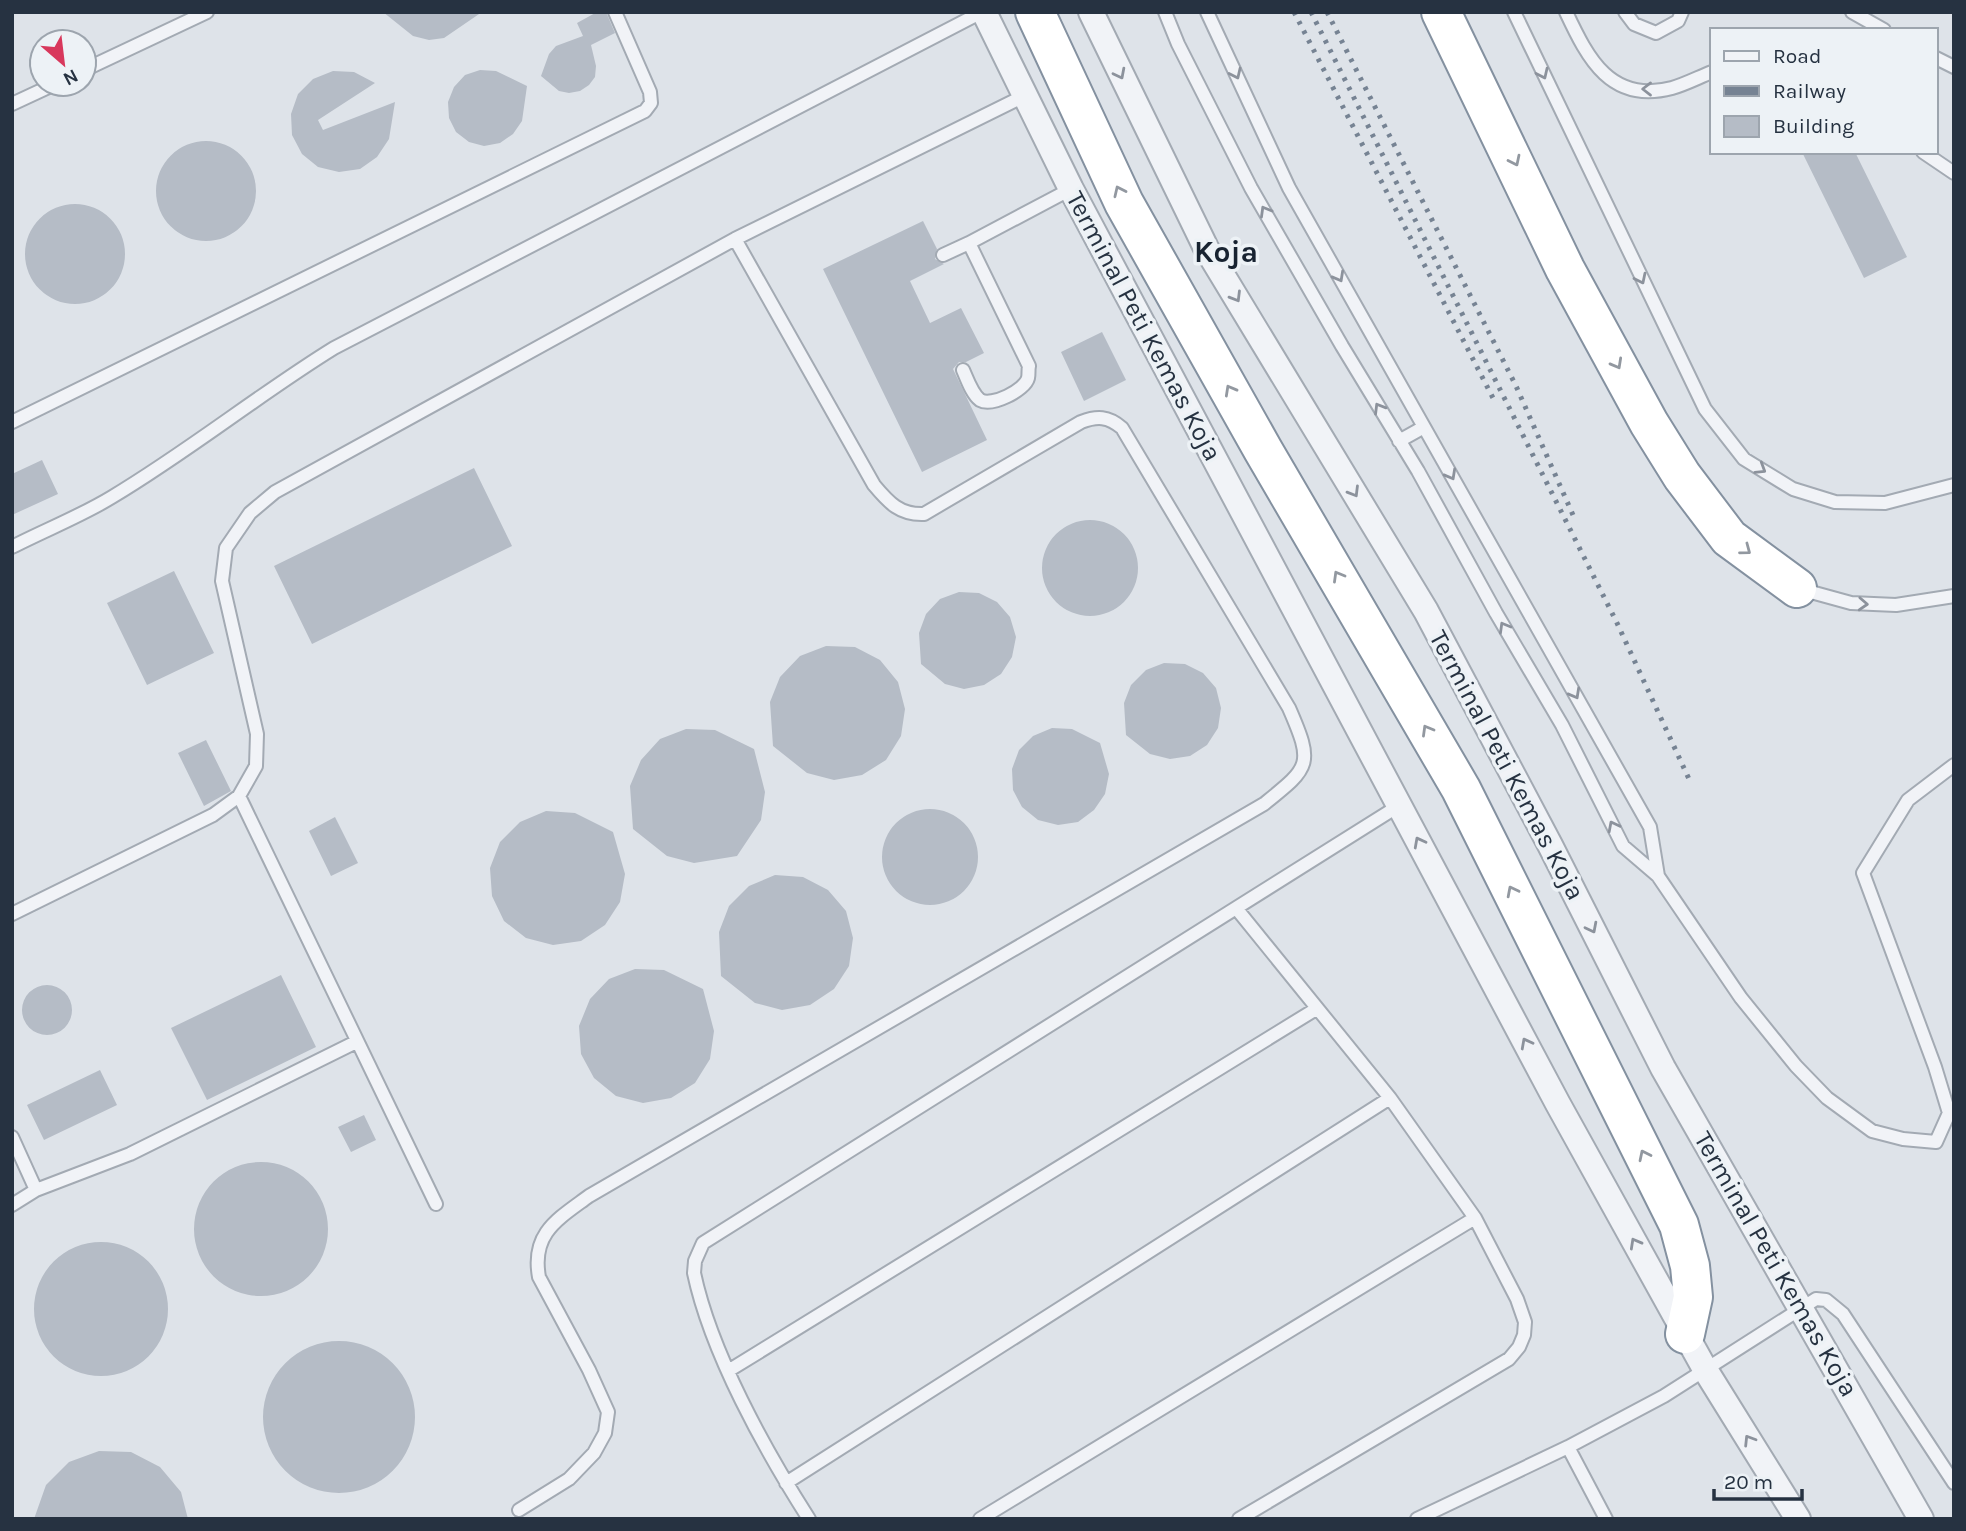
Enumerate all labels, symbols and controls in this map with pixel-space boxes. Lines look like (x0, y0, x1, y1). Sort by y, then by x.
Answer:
north arrow (28, 28, 98, 98)
legend (1710, 28, 1938, 154)
text: Road (1773, 44, 1821, 68)
text: N (59, 64, 82, 90)
one-way arrow (1111, 67, 1125, 79)
one-way arrow (1227, 67, 1241, 79)
one-way arrow (1535, 67, 1549, 79)
text: Railway (1773, 79, 1846, 103)
one-way arrow (1641, 81, 1652, 97)
text: Building (1773, 114, 1854, 138)
one-way arrow (1506, 154, 1520, 166)
street label: Terminal Peti Kemas Koja (1060, 186, 1228, 466)
one-way arrow (1113, 186, 1127, 198)
one-way arrow (1260, 206, 1273, 219)
district label: Koja (1194, 234, 1258, 270)
one-way arrow (1331, 269, 1344, 282)
one-way arrow (1633, 272, 1647, 284)
one-way arrow (1228, 290, 1241, 303)
one-way arrow (1609, 357, 1622, 370)
one-way arrow (1225, 385, 1238, 398)
one-way arrow (1375, 402, 1388, 415)
one-way arrow (1753, 461, 1766, 474)
one-way arrow (1443, 467, 1456, 480)
one-way arrow (1346, 484, 1359, 497)
one-way arrow (1738, 542, 1751, 554)
one-way arrow (1333, 571, 1346, 584)
one-way arrow (1858, 596, 1869, 611)
one-way arrow (1499, 621, 1512, 634)
street label: Terminal Peti Kemas Koja (1423, 625, 1591, 905)
one-way arrow (1567, 687, 1580, 699)
one-way arrow (1422, 725, 1435, 737)
one-way arrow (1607, 821, 1621, 834)
one-way arrow (1414, 837, 1428, 850)
one-way arrow (1507, 886, 1521, 898)
one-way arrow (1584, 921, 1598, 933)
one-way arrow (1521, 1038, 1534, 1051)
street label: Terminal Peti Kemas Koja (1687, 1126, 1865, 1402)
one-way arrow (1638, 1150, 1652, 1162)
one-way arrow (1630, 1238, 1643, 1250)
one-way arrow (1744, 1435, 1757, 1448)
scale bar (1714, 1458, 1801, 1502)
text: 20 m (1724, 1470, 1773, 1494)

